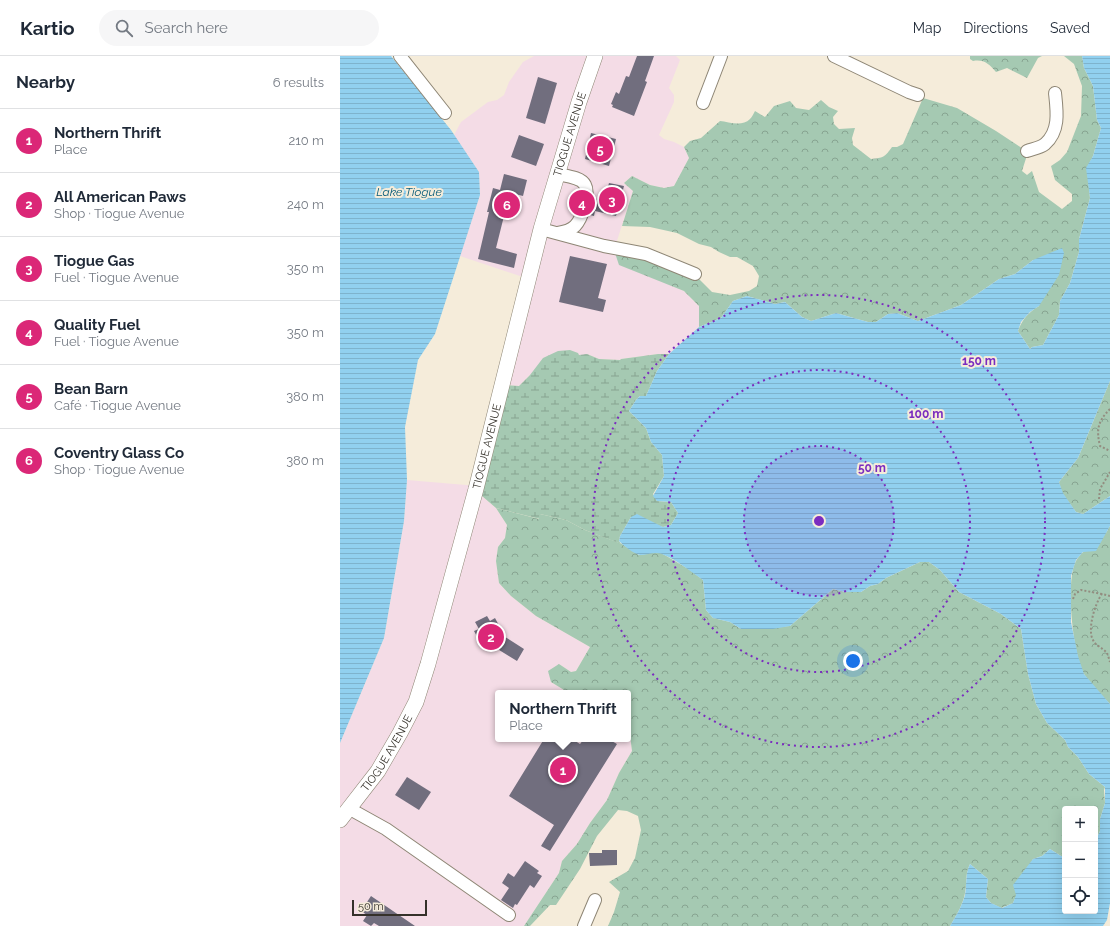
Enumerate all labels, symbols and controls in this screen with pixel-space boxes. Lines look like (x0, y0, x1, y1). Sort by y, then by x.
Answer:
search box (99, 10, 379, 46)
text: Kartio (20, 17, 75, 39)
icon: search (113, 17, 135, 39)
text: Search here (145, 19, 228, 37)
text: Map (913, 20, 941, 36)
text: Directions (963, 20, 1028, 36)
text: Saved (1050, 20, 1090, 36)
text: Nearby (16, 72, 75, 92)
text: 6 results (273, 75, 324, 90)
street label: TIOGUE AVENUE (551, 90, 589, 178)
text: Northern Thrift (54, 124, 161, 142)
text: 1 (26, 133, 32, 148)
text: 210 m (288, 133, 324, 148)
pin: 5 (587, 134, 613, 164)
text: Place (54, 142, 87, 157)
water label: Lake Tiogue (376, 185, 442, 199)
pin: 3 (599, 185, 625, 215)
text: All American Paws (54, 188, 186, 206)
pin: 4 (569, 188, 595, 218)
pin: 6 (494, 190, 520, 220)
text: 2 (25, 197, 33, 212)
text: 240 m (287, 197, 324, 212)
text: Shop · Tiogue Avenue (54, 206, 184, 221)
text: Tiogue Gas (54, 252, 134, 270)
text: 3 (25, 261, 33, 276)
text: 350 m (287, 261, 324, 276)
text: Fuel · Tiogue Avenue (54, 270, 179, 285)
text: Quality Fuel (54, 316, 140, 334)
text: 4 (25, 325, 33, 340)
text: 350 m (287, 325, 324, 340)
text: Fuel · Tiogue Avenue (54, 334, 179, 349)
text: 150 m (962, 354, 996, 368)
text: Bean Barn (54, 380, 128, 398)
text: 5 (25, 389, 33, 404)
text: 380 m (286, 389, 324, 404)
text: Café · Tiogue Avenue (54, 398, 181, 413)
street label: TIOGUE AVENUE (470, 402, 504, 490)
text: 100 m (909, 407, 943, 421)
text: Coventry Glass Co (54, 444, 184, 462)
text: 6 (25, 453, 33, 468)
text: 380 m (286, 453, 324, 468)
text: 50 m (858, 461, 886, 475)
text: Shop · Tiogue Avenue (54, 462, 184, 477)
centre of rings (812, 514, 826, 528)
pin: 2 (478, 622, 504, 652)
your location (843, 651, 863, 671)
popup (495, 690, 631, 742)
text: Northern Thrift (509, 700, 617, 718)
street label: TIOGUE AVENUE (358, 712, 415, 794)
text: Place (509, 718, 543, 733)
pin: 1 (550, 755, 576, 785)
map controls (1062, 806, 1098, 914)
button: + (1062, 806, 1098, 842)
button: − (1062, 842, 1098, 878)
button: locate (1062, 878, 1098, 914)
scale bar (352, 898, 427, 917)
text: 50 m (358, 900, 384, 913)

